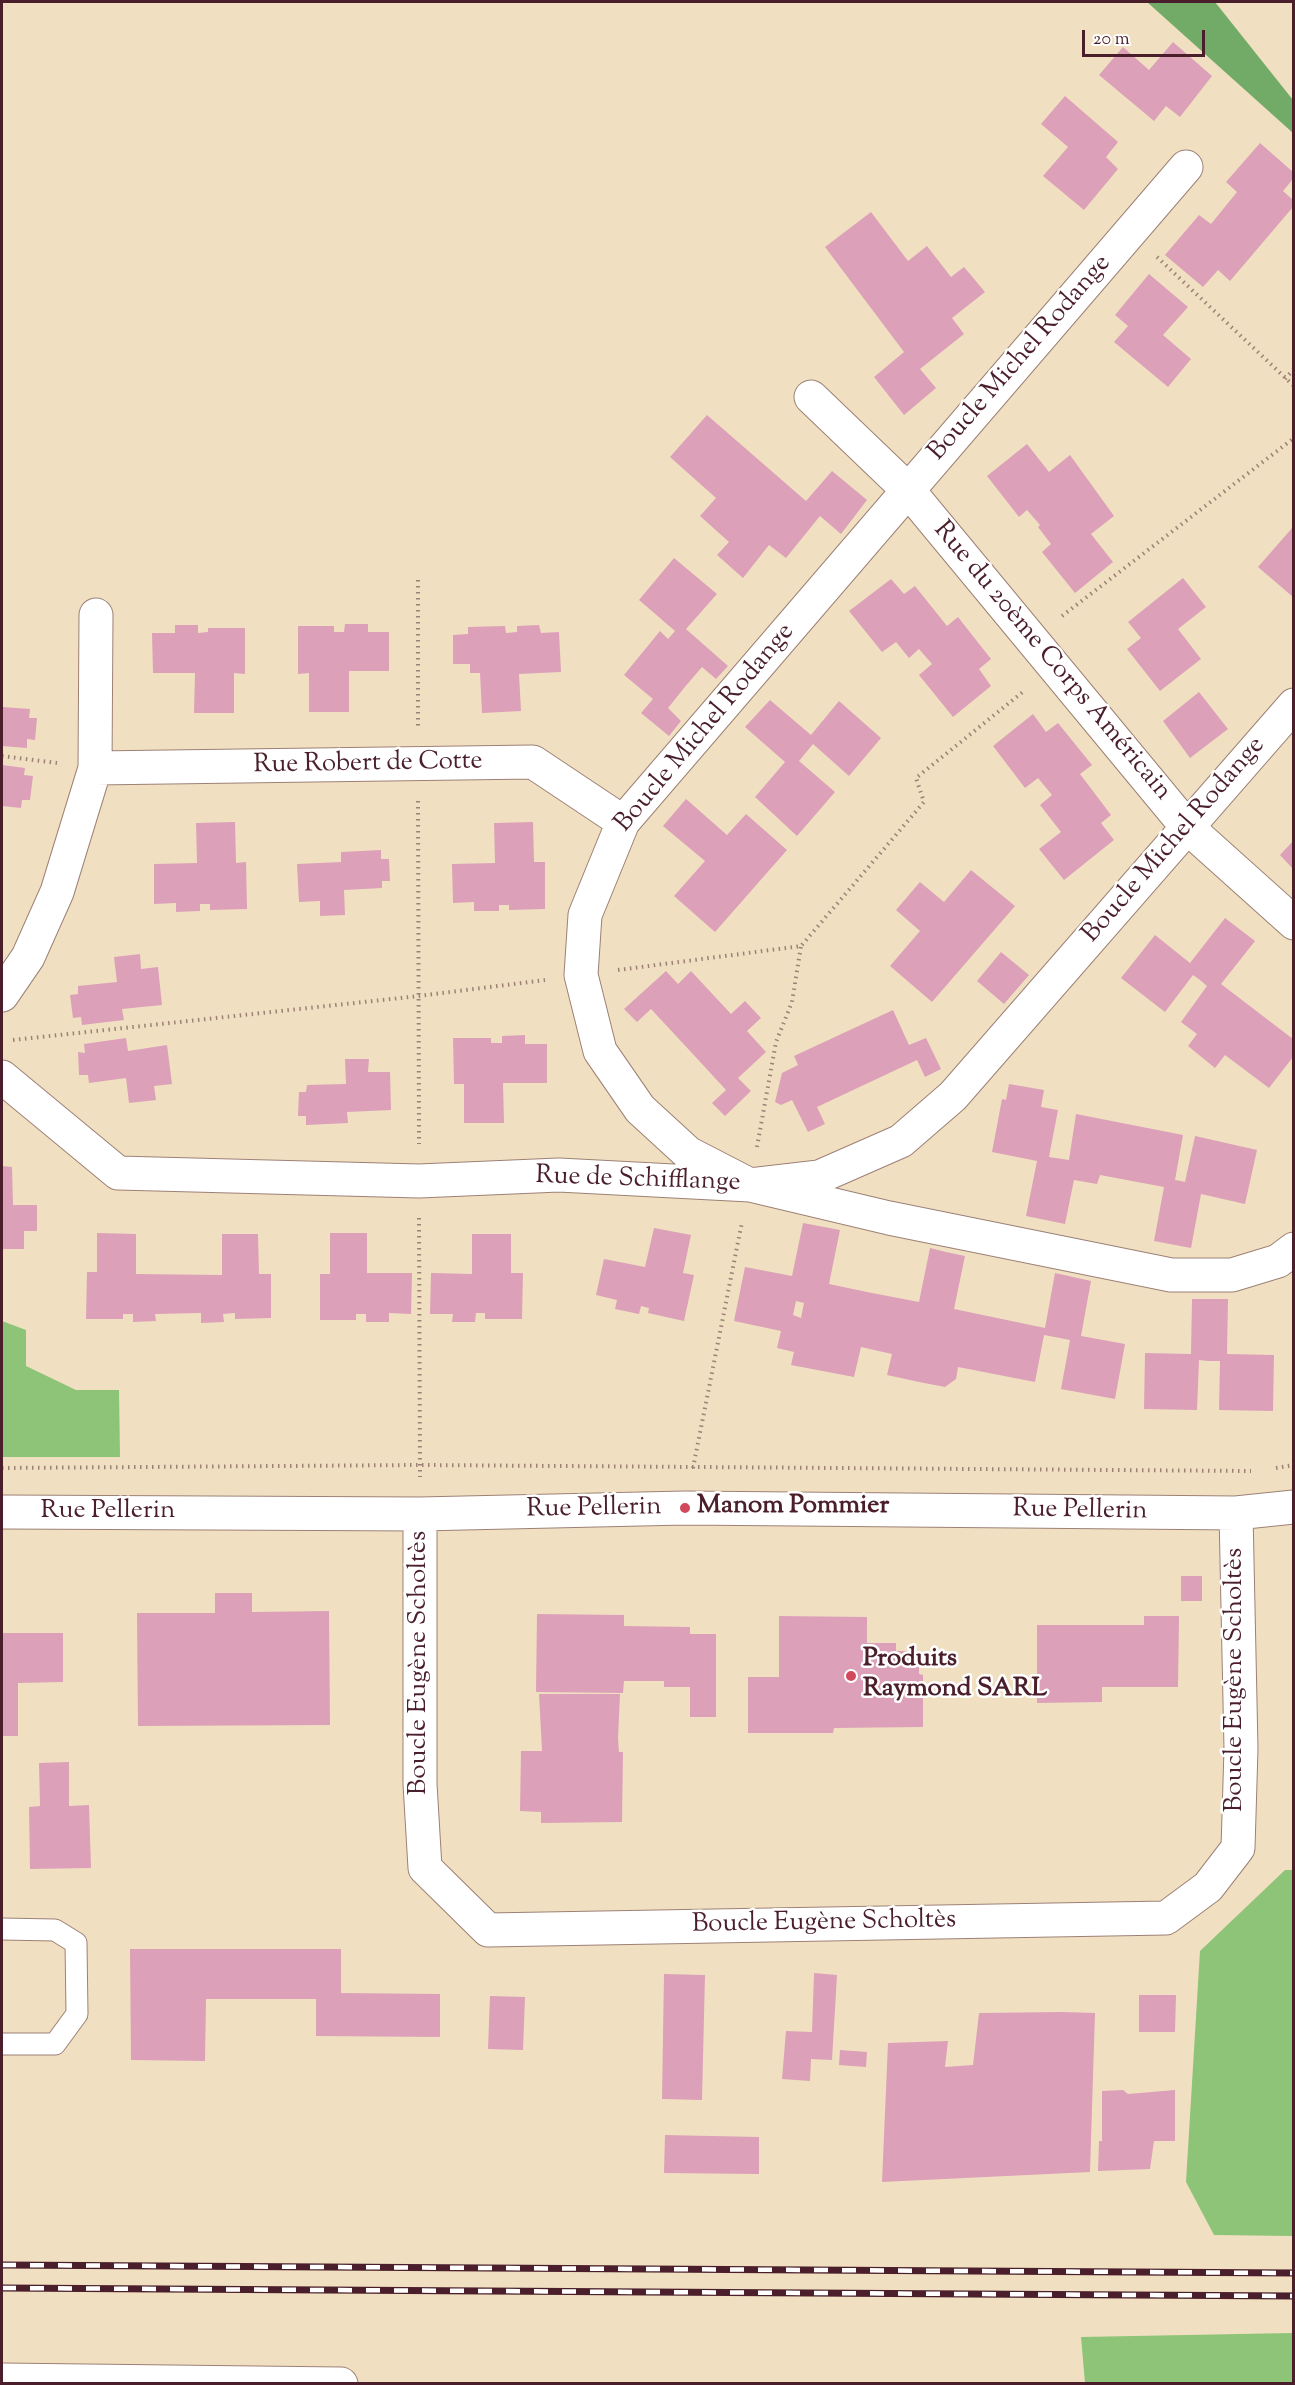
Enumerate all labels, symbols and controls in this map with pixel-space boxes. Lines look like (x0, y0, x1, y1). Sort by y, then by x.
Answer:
scale bar (1085, 18, 1208, 56)
text: 20 m (1093, 27, 1130, 53)
street label: Boucle Michel Rodange (923, 250, 1119, 468)
street label: Rue du 20ème Corps Américain (925, 516, 1177, 808)
street label: Boucle Michel Rodange (610, 618, 802, 840)
street label: Boucle Michel Rodange (1077, 732, 1273, 950)
street label: Rue Robert de Cotte (253, 747, 483, 783)
street label: Rue de Schifflange (535, 1162, 741, 1200)
place label: Manom Pommier (697, 1492, 889, 1524)
street label: Rue Pellerin (526, 1493, 662, 1527)
street label: Rue Pellerin (1012, 1495, 1148, 1529)
street label: Rue Pellerin (41, 1497, 175, 1529)
marker: Manom Pommier (678, 1501, 692, 1515)
street label: Boucle Eugène Scholtès (405, 1531, 437, 1795)
street label: Boucle Eugène Scholtès (1221, 1548, 1253, 1812)
place label: Produits Raymond SARL (863, 1645, 1047, 1706)
marker: Produits Raymond SARL (844, 1669, 858, 1683)
street label: Boucle Eugène Scholtès (692, 1906, 956, 1942)

